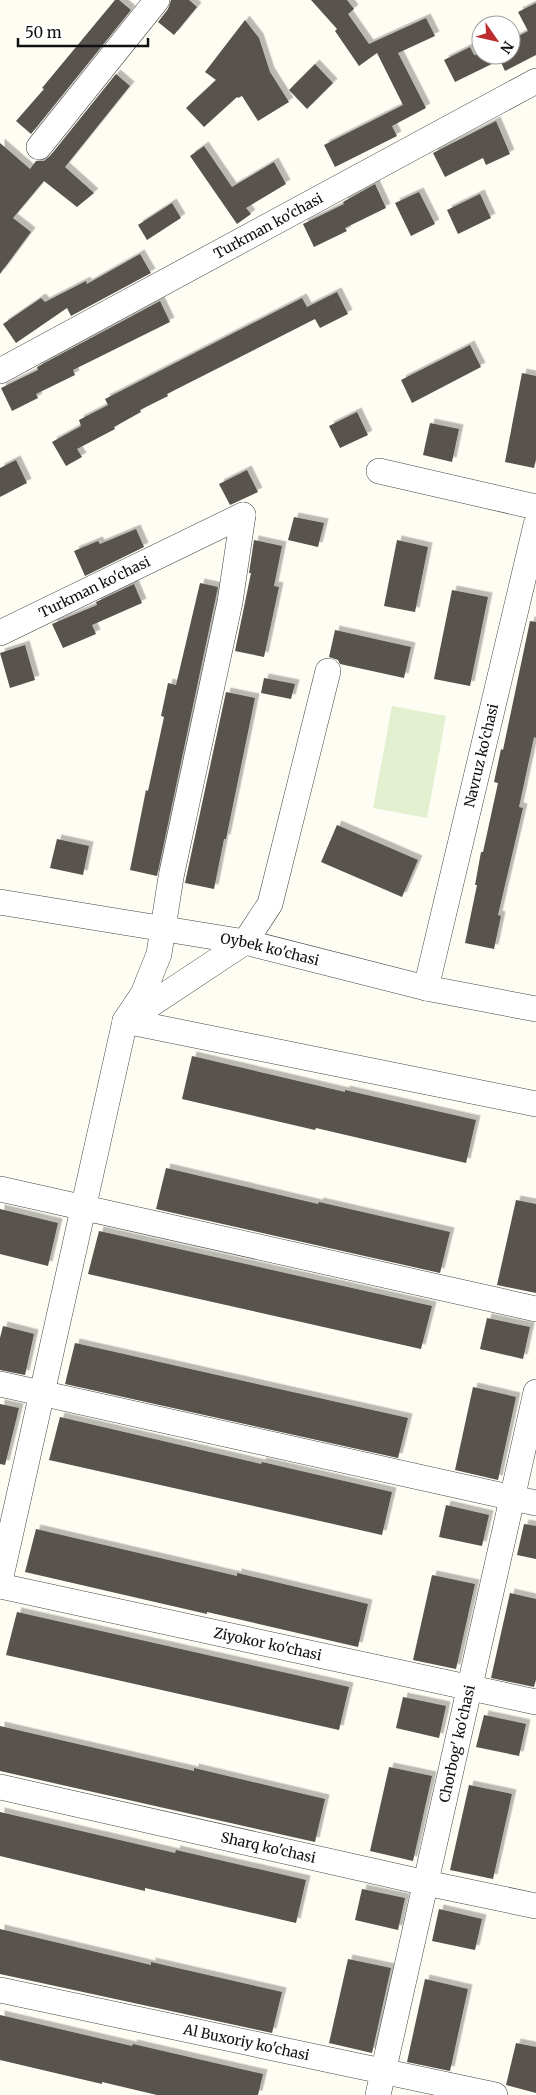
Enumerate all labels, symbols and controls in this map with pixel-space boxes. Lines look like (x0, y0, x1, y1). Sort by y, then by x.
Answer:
scale bar (18, 15, 148, 47)
north arrow (471, 15, 521, 65)
text: 50 m (25, 23, 62, 42)
text: N (496, 38, 517, 57)
street label: Turkman ko'chasi (211, 189, 326, 263)
street label: Turkman ko'chasi (36, 552, 153, 622)
street label: Navruz ko'chasi (460, 701, 502, 809)
street label: Oybek ko'chasi (219, 929, 322, 970)
street label: Ziyokor ko'chasi (212, 1624, 324, 1664)
street label: Chorbog' ko'chasi (435, 1683, 479, 1804)
street label: Sharq ko'chasi (219, 1828, 318, 1867)
street label: Al Buxoriy ko'chasi (181, 2020, 312, 2065)

